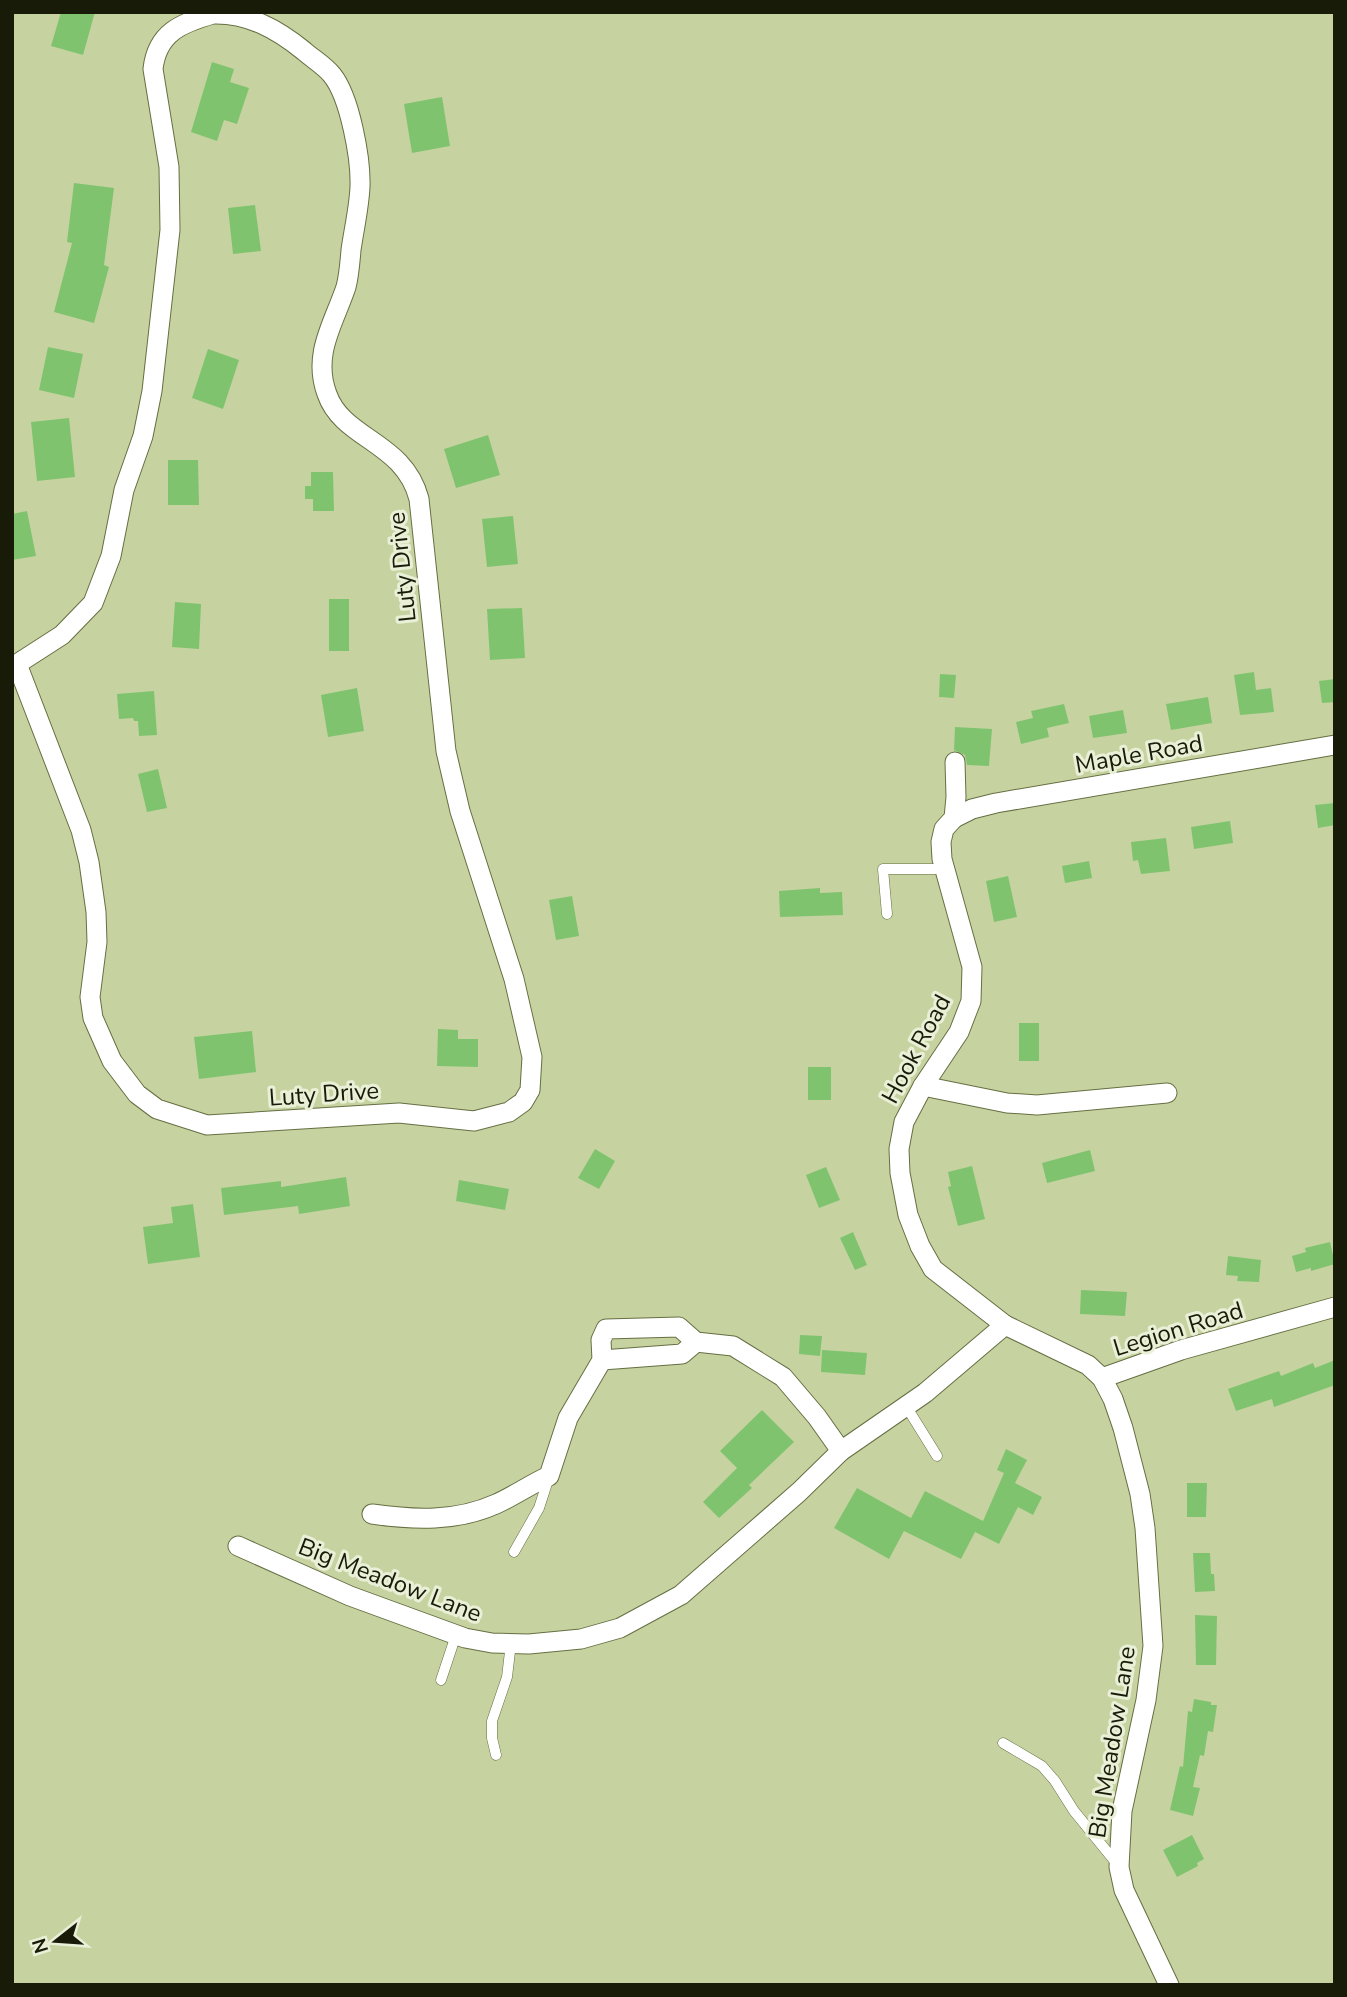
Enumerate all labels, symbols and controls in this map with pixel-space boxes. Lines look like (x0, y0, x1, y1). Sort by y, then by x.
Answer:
street label: Luty Drive (380, 511, 424, 623)
street label: Maple Road (1073, 727, 1205, 781)
street label: Hook Road (874, 989, 958, 1109)
street label: Luty Drive (268, 1074, 380, 1114)
street label: Legion Road (1109, 1294, 1247, 1364)
street label: Big Meadow Lane (294, 1530, 486, 1630)
street label: Big Meadow Lane (1081, 1644, 1143, 1840)
north arrow (21, 1906, 91, 1976)
text: N (26, 1935, 55, 1956)

